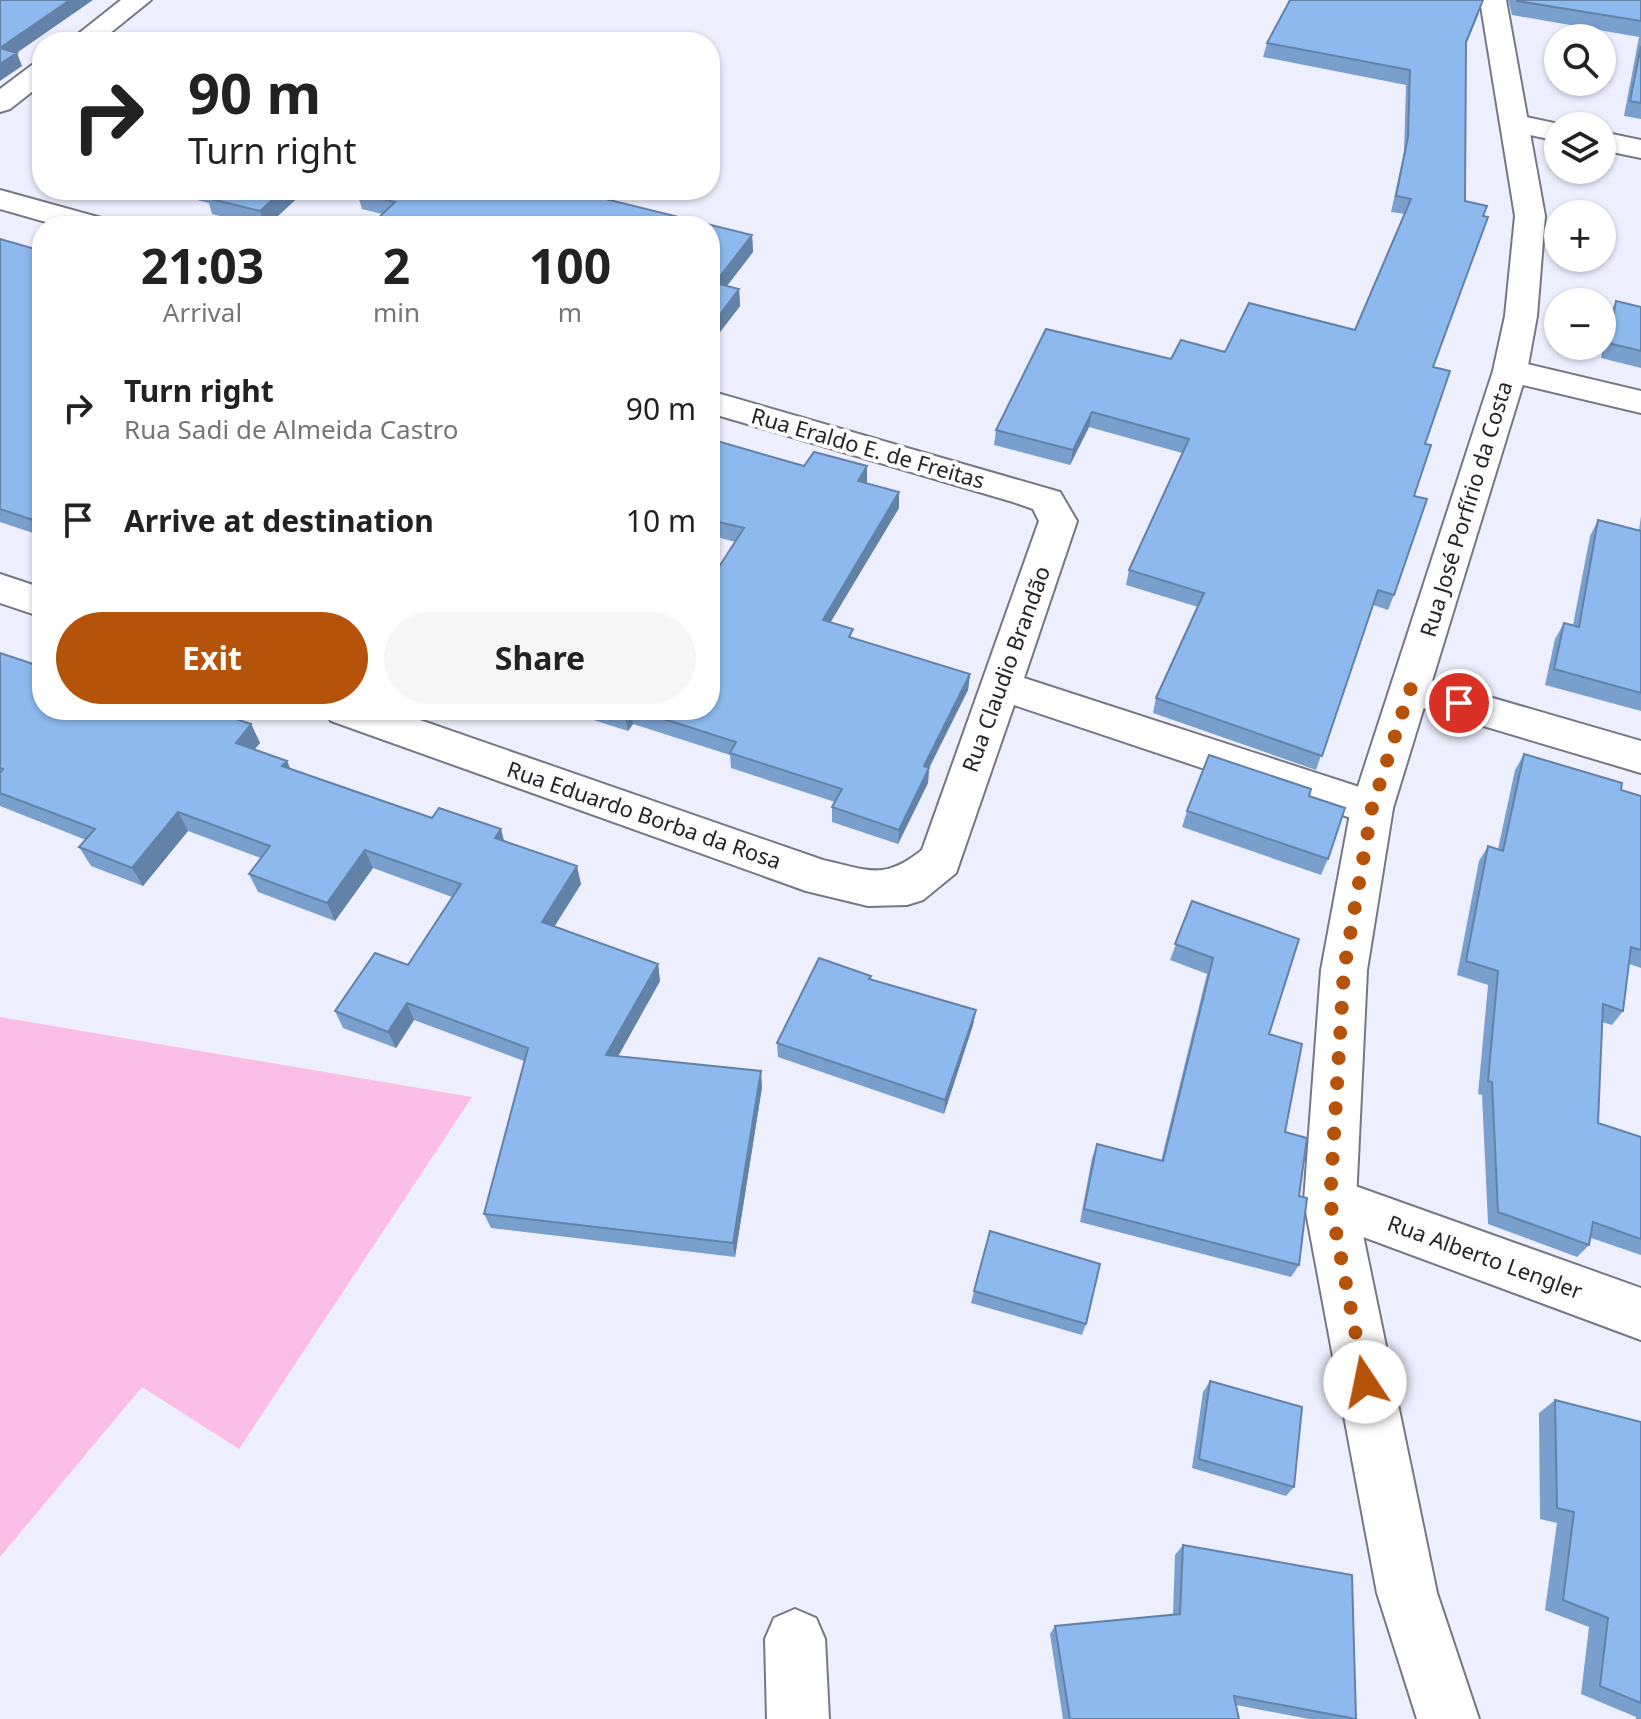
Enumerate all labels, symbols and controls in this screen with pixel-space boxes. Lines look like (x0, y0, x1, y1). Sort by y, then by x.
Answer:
map controls (1544, 24, 1616, 360)
button: search (1544, 24, 1616, 96)
text: 90 m (188, 54, 321, 130)
icon: right (56, 64, 160, 168)
button: layers (1544, 112, 1616, 184)
text: Turn right (188, 126, 356, 175)
button: + (1544, 200, 1616, 272)
text: 21:03 (141, 233, 264, 298)
text: 2 (383, 233, 410, 298)
text: 100 (529, 233, 611, 298)
button: − (1544, 288, 1616, 360)
text: Arrival (163, 294, 242, 330)
text: min (373, 294, 420, 330)
text: m (558, 294, 582, 330)
text: Turn right (124, 370, 274, 411)
street label: Rua José Porfírio da Costa (1412, 377, 1518, 640)
icon: right (56, 386, 100, 430)
text: 90 m (626, 388, 696, 429)
street label: Rua Eraldo E. de Freitas (748, 399, 988, 495)
text: Rua Sadi de Almeida Castro (124, 411, 458, 447)
icon: arrive (56, 498, 100, 542)
text: Arrive at destination (124, 500, 434, 541)
text: 10 m (626, 500, 696, 541)
street label: Rua Claudio Brandão (954, 561, 1056, 776)
button: Exit (56, 612, 368, 704)
button: Share (384, 612, 696, 704)
pin (1425, 669, 1493, 737)
icon: arrive (1437, 681, 1481, 725)
street label: Rua Eduardo Borba da Rosa (503, 753, 785, 875)
street label: Rua Alberto Lengler (1384, 1207, 1587, 1305)
position arrow (1323, 1340, 1407, 1424)

